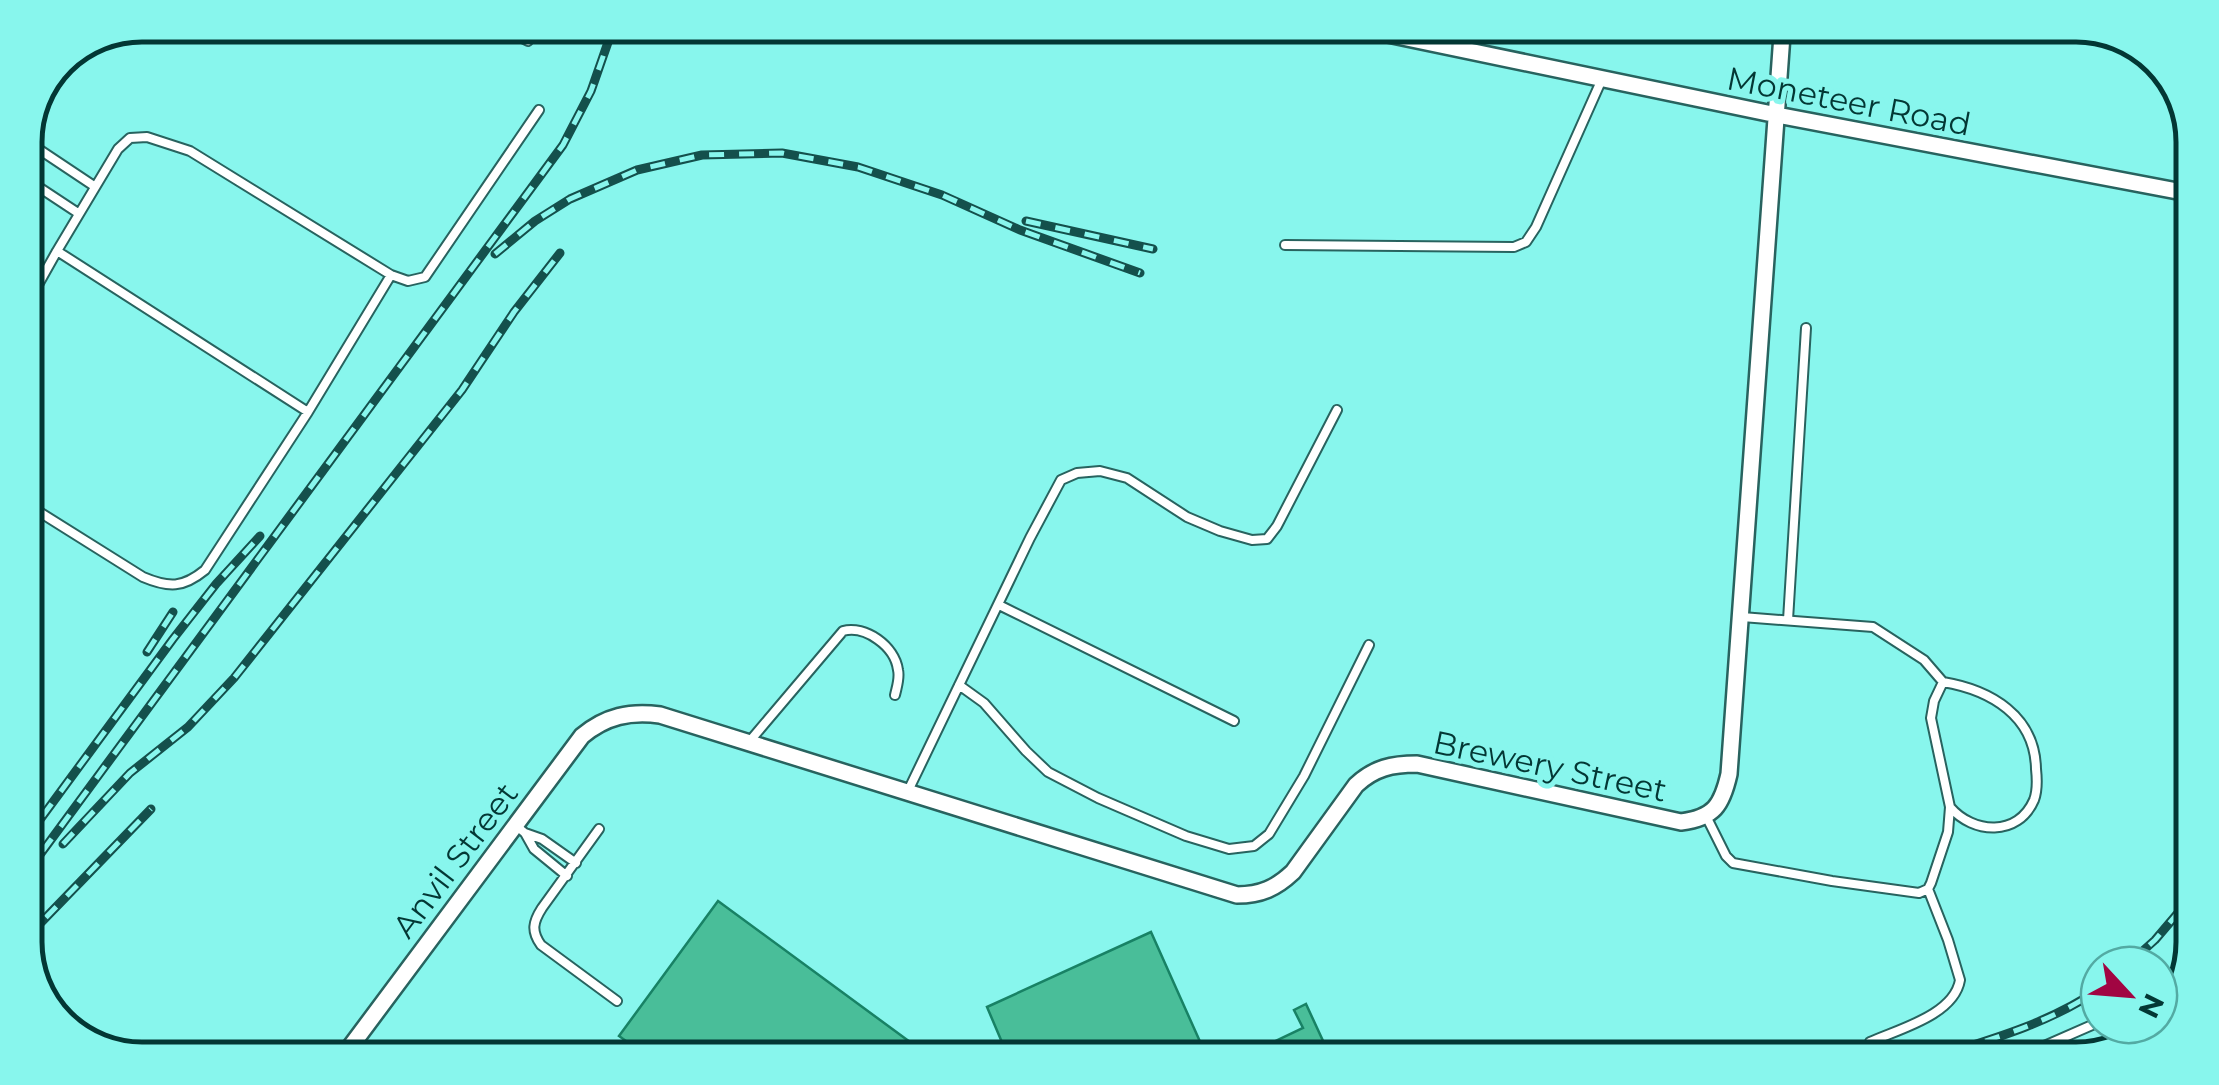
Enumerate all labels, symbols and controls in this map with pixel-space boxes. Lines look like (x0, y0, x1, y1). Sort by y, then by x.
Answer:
street label: Moneteer Road (1724, 58, 1974, 144)
street label: Brewery Street (1430, 722, 1670, 810)
street label: Anvil Street (384, 775, 526, 945)
north arrow (2079, 945, 2179, 1045)
text: N (2131, 988, 2172, 1024)

